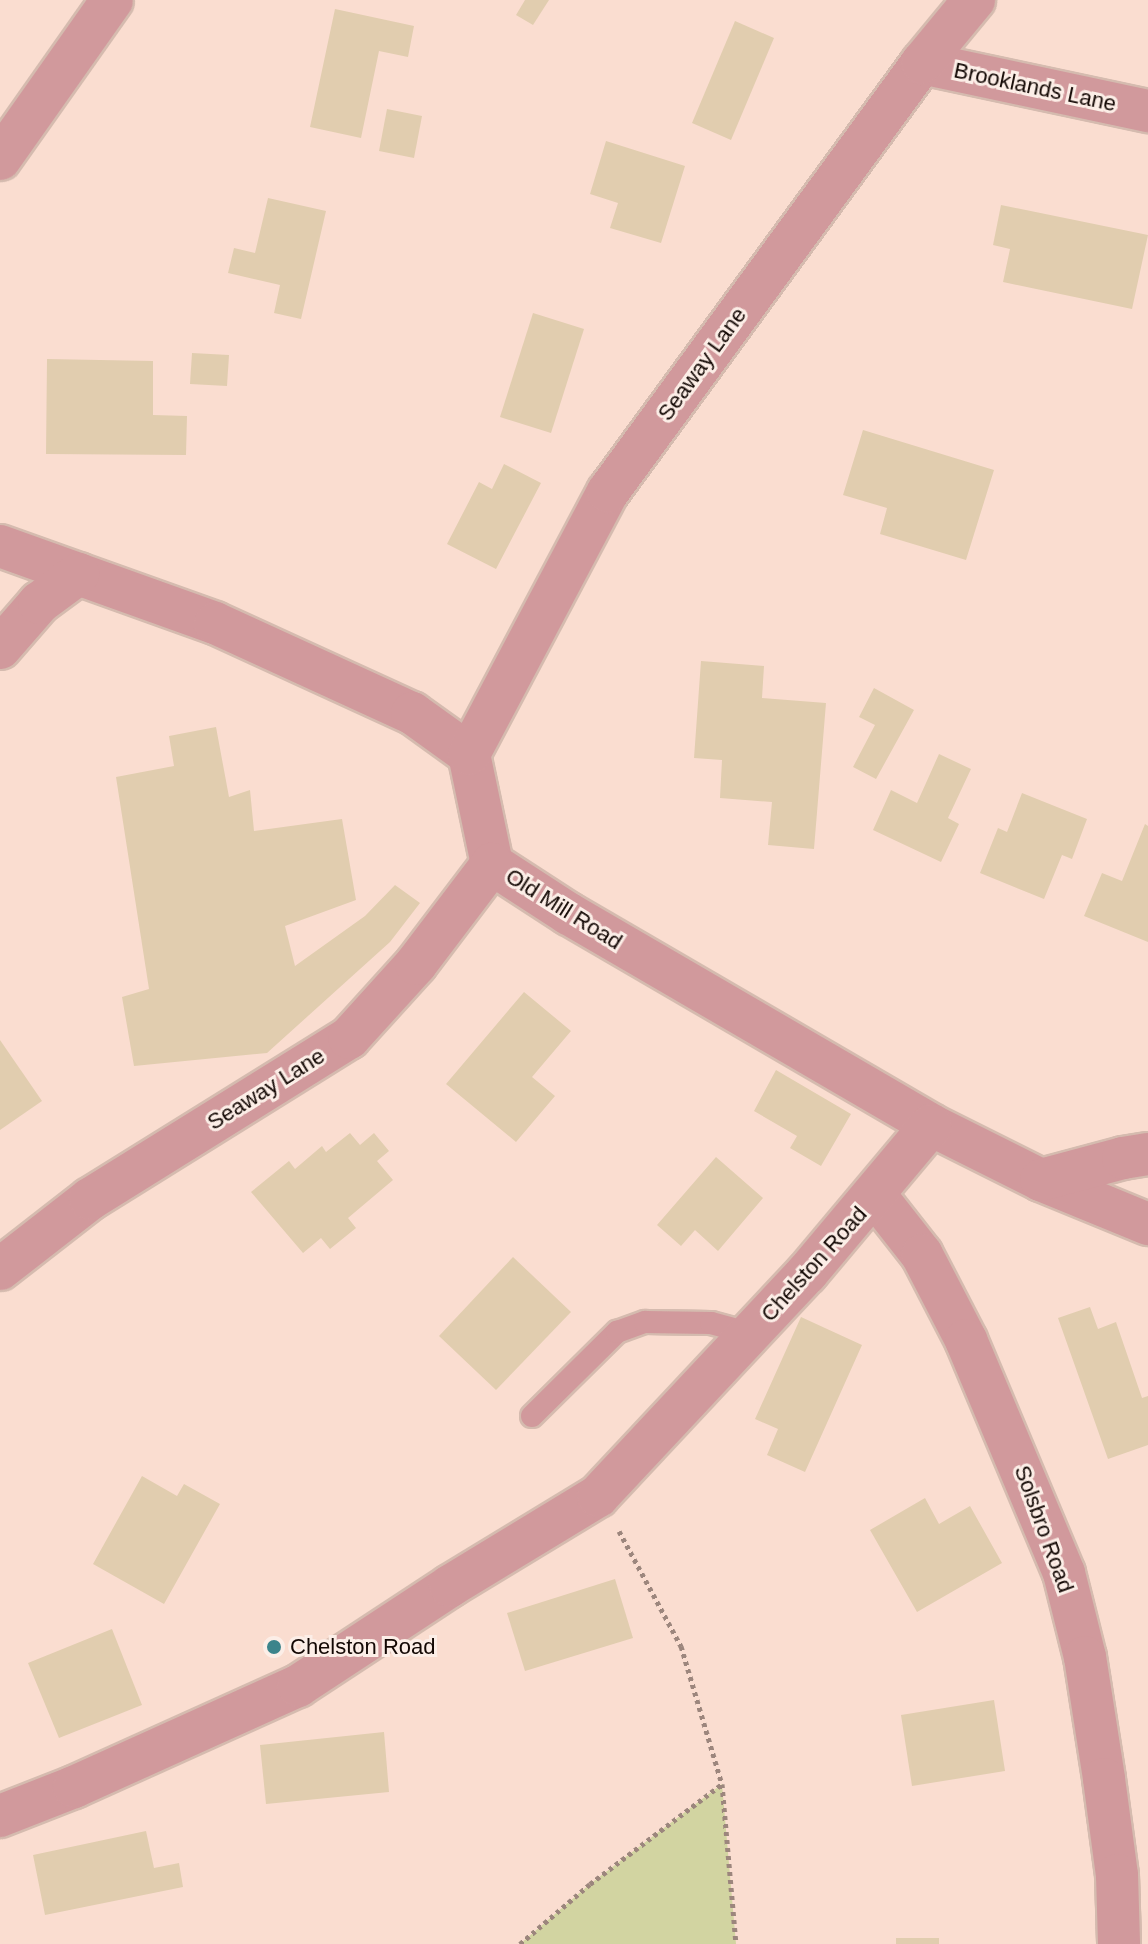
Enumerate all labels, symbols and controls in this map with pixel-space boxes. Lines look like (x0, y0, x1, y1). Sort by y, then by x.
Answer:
street label: Brooklands Lane (952, 57, 1118, 117)
street label: Seaway Lane (652, 302, 752, 426)
street label: Old Mill Road (501, 863, 627, 955)
street label: Seaway Lane (202, 1042, 330, 1136)
street label: Chelston Road (755, 1201, 873, 1327)
street label: Solsbro Road (1009, 1462, 1079, 1596)
place label: Chelston Road (290, 1634, 436, 1660)
marker: Chelston Road (265, 1638, 283, 1656)

